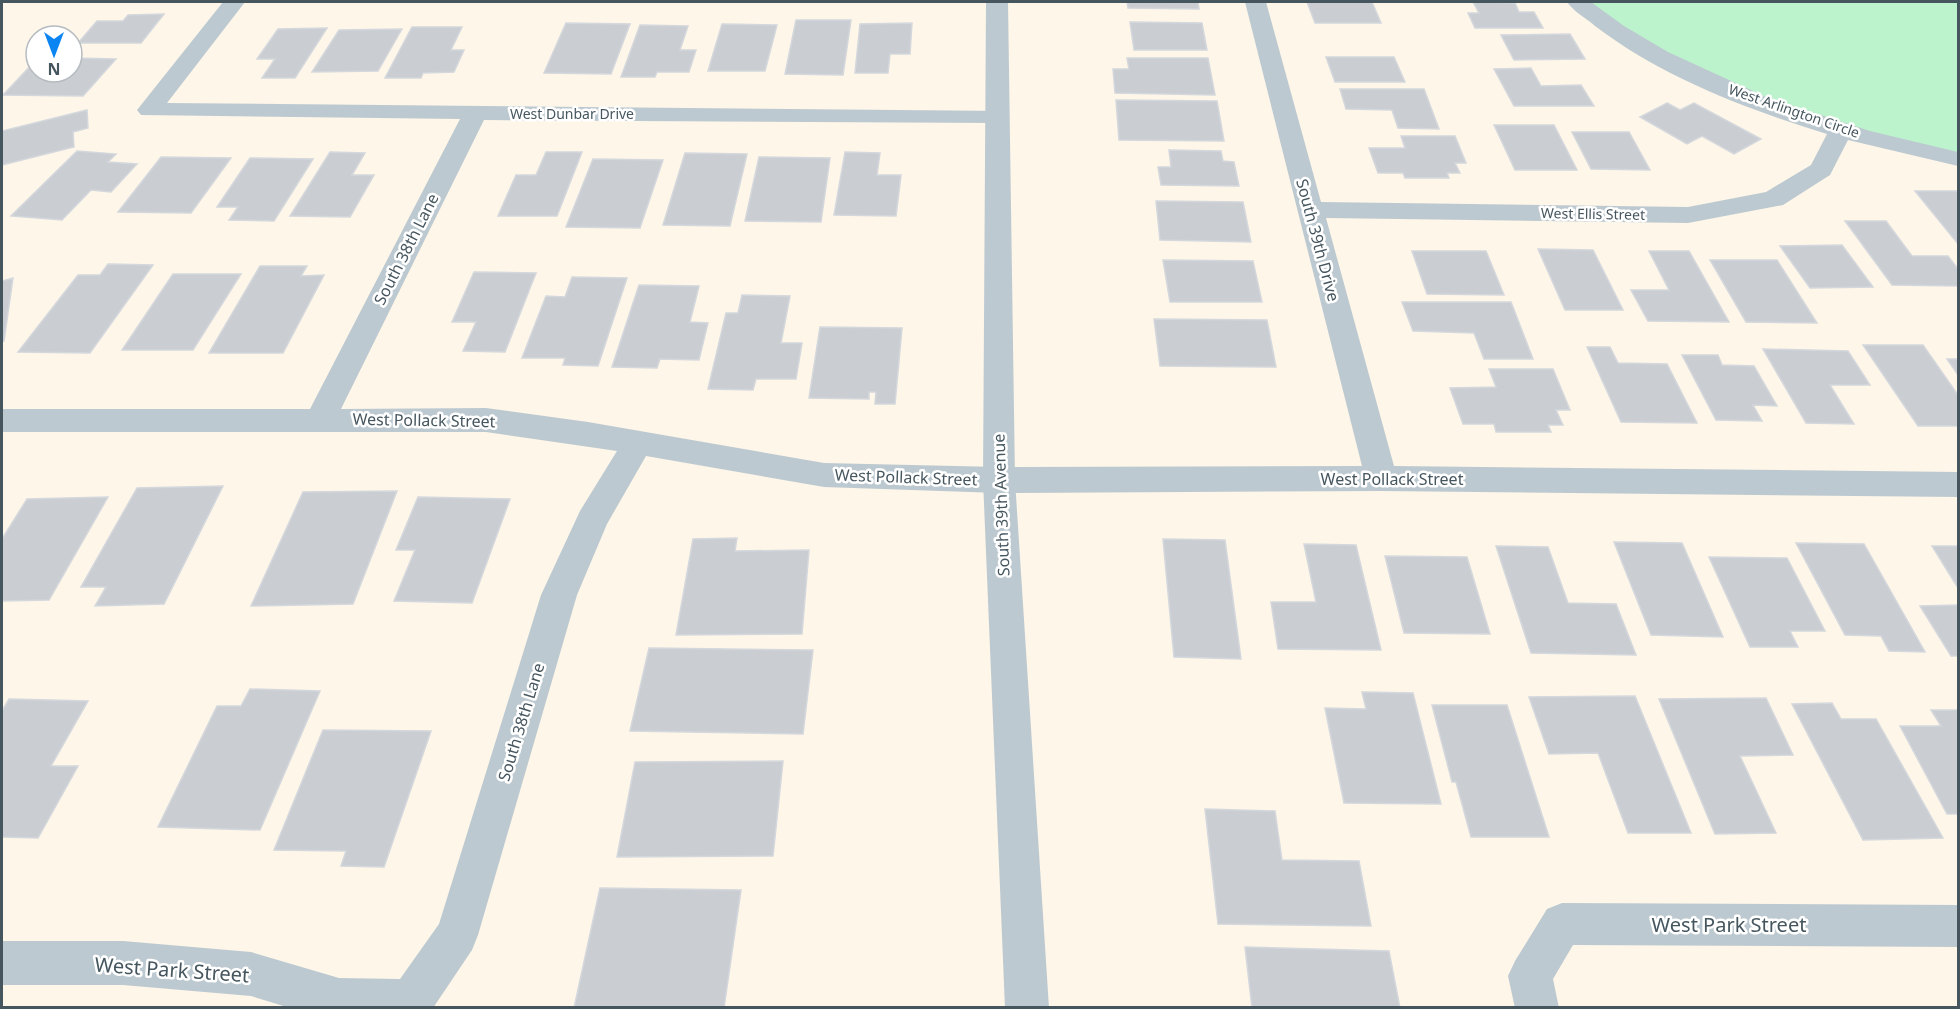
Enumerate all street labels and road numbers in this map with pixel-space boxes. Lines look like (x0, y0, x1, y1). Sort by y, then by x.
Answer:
street label: West Arlington Circle (1726, 79, 1862, 142)
street label: West Dunbar Drive (510, 104, 634, 123)
street label: South 39th Drive (1291, 176, 1345, 304)
street label: South 38th Lane (368, 189, 444, 309)
street label: West Ellis Street (1541, 203, 1645, 224)
street label: West Pollack Street (352, 408, 496, 432)
street label: South 39th Avenue (988, 433, 1014, 577)
street label: West Pollack Street (834, 464, 978, 490)
street label: West Pollack Street (1321, 468, 1464, 490)
street label: South 38th Lane (493, 660, 549, 784)
street label: West Park Street (1652, 911, 1806, 938)
street label: West Park Street (94, 951, 250, 988)

